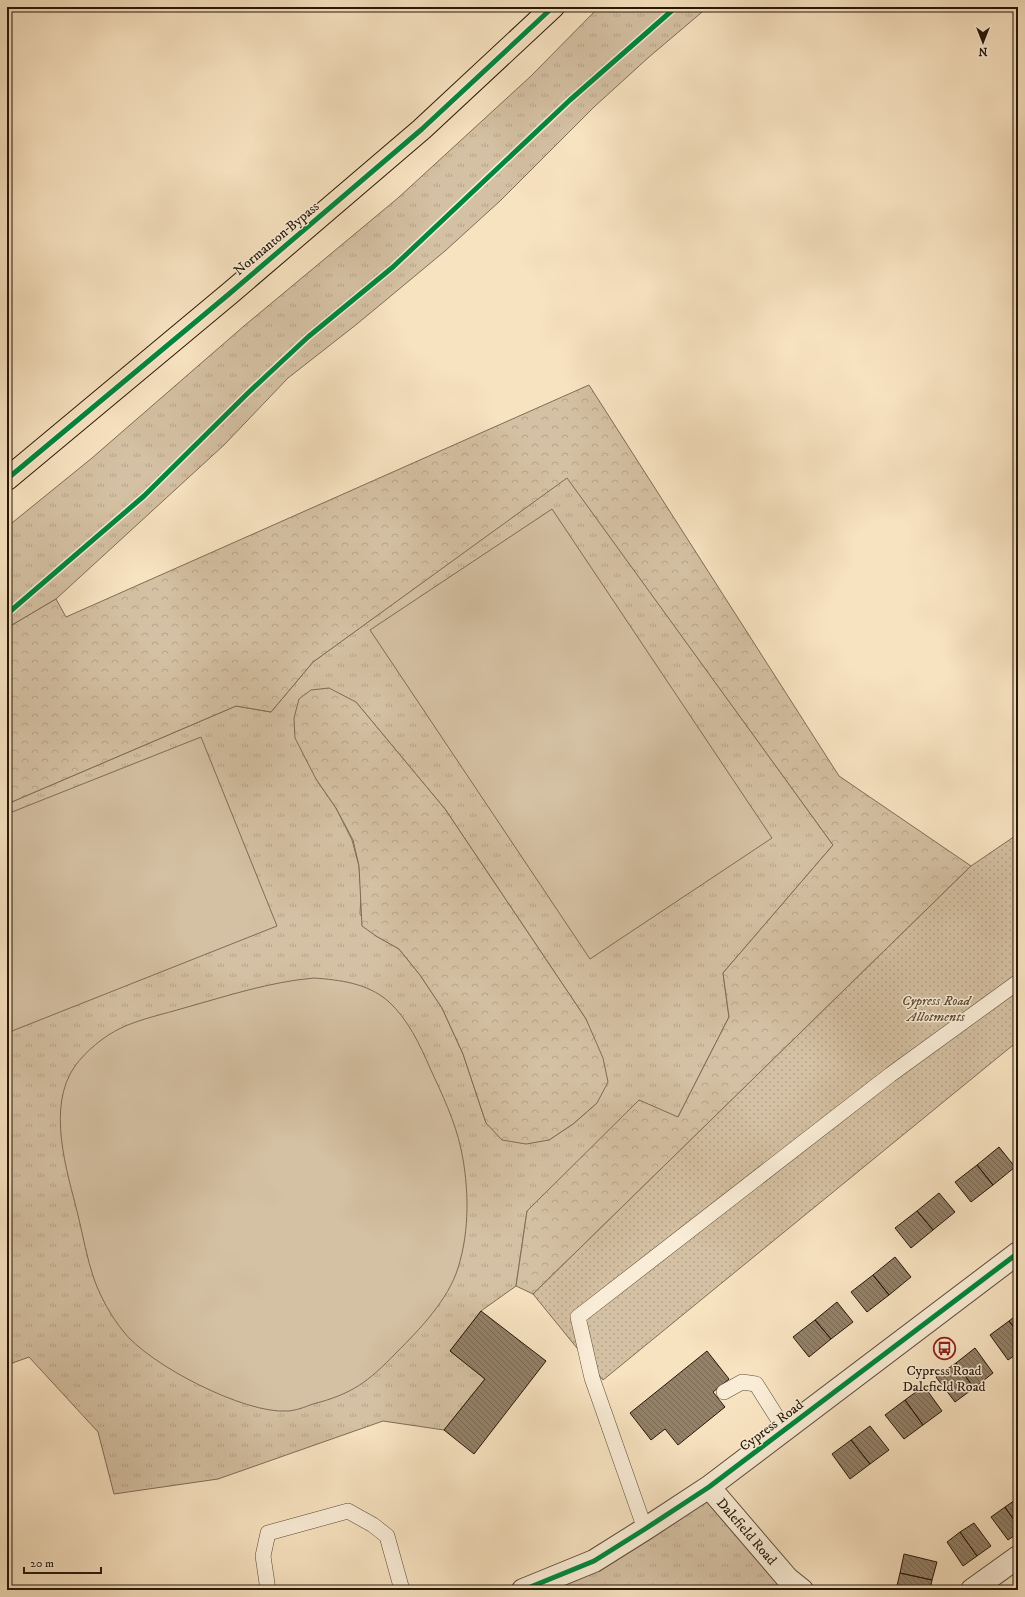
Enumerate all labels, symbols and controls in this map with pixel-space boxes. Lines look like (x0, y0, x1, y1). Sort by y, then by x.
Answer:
north arrow (963, 22, 1003, 62)
text: N (978, 44, 988, 58)
street label: Normanton Bypass (230, 197, 323, 280)
park label: Cypress Road Allotments (902, 992, 973, 1026)
bus stop icon: Cypress Road Dalefield Road (931, 1335, 957, 1361)
place label: Cypress Road Dalefield Road (902, 1362, 986, 1396)
street label: Cypress Road (736, 1396, 807, 1456)
street label: Dalefield Road (712, 1494, 780, 1569)
scale bar (24, 1549, 101, 1575)
text: 20 m (30, 1556, 54, 1571)

